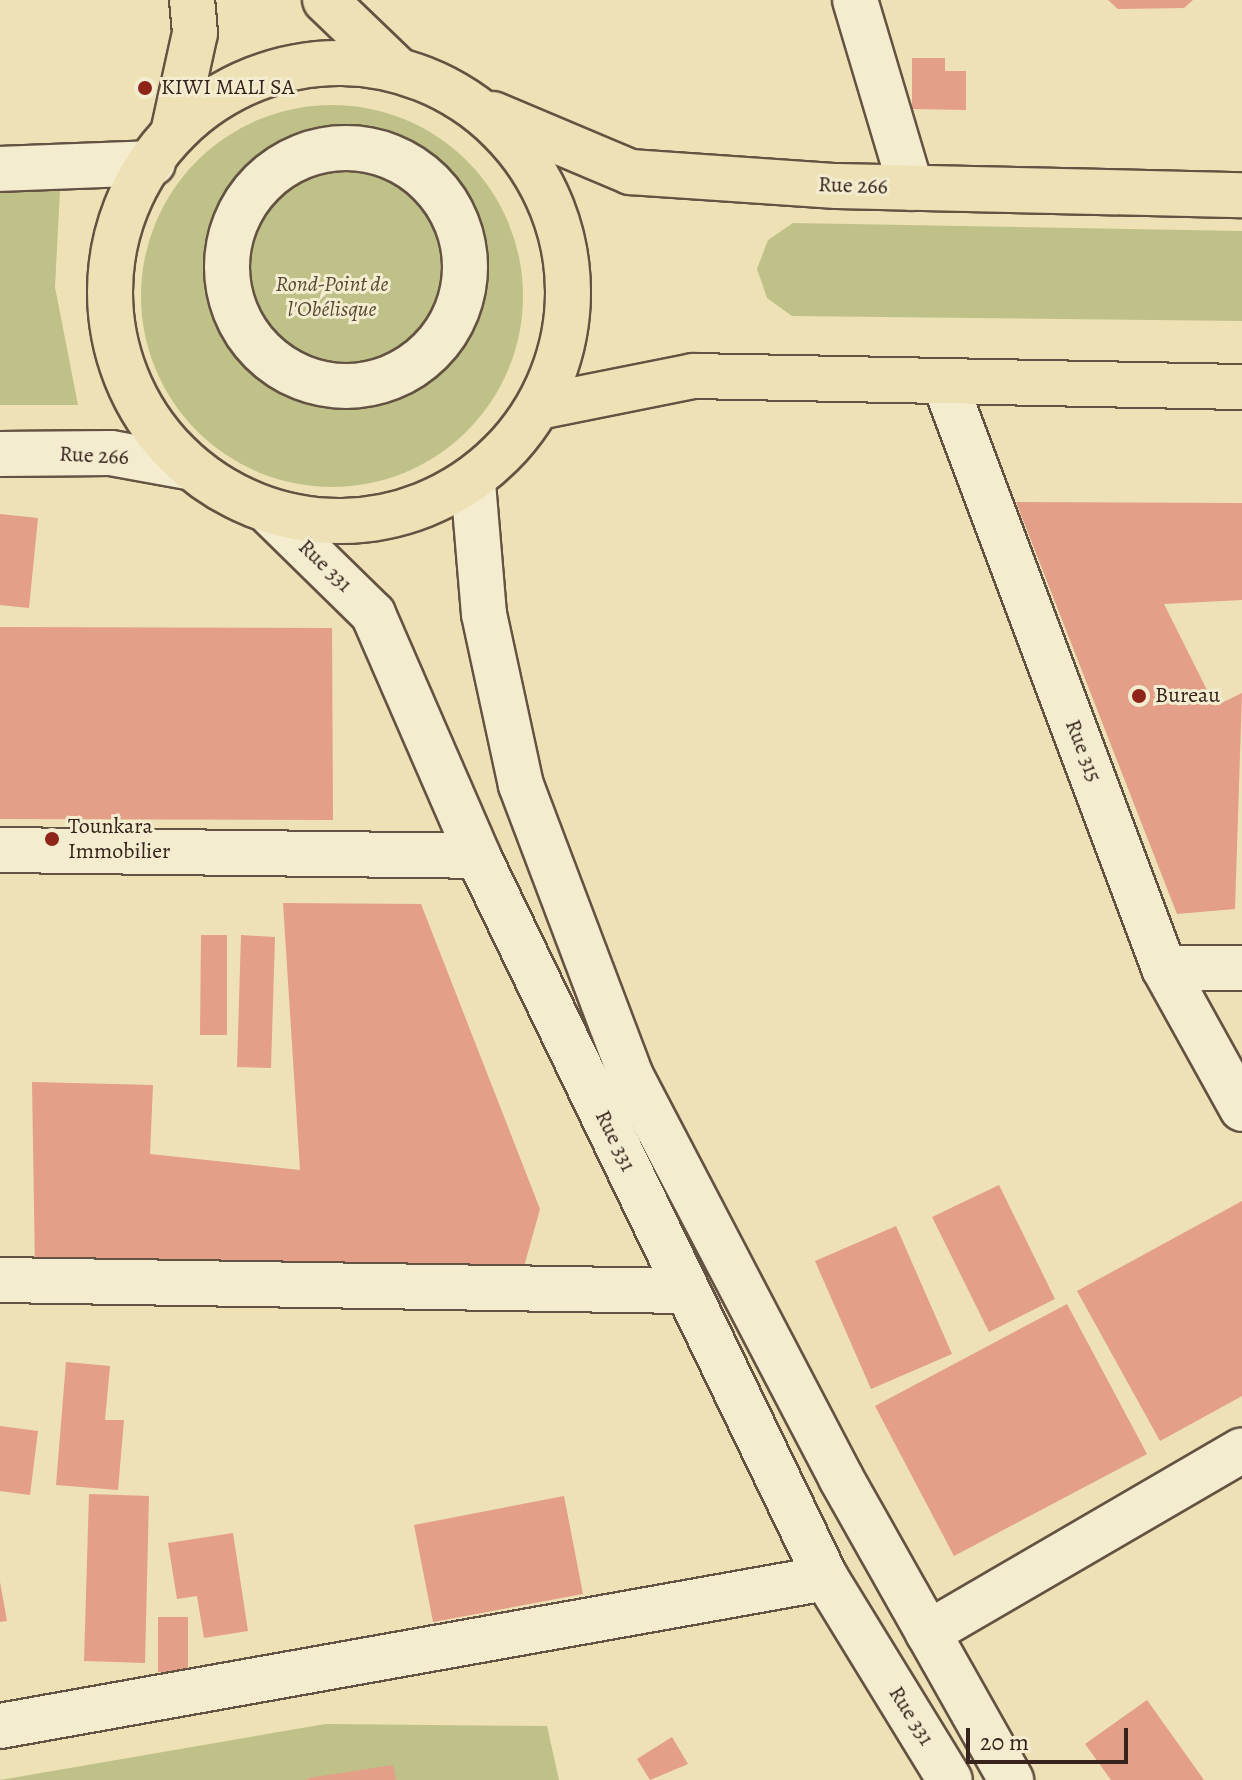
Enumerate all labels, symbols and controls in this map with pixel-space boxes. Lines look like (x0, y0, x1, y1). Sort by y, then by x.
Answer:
place label: KIWI MALI SA (161, 75, 295, 101)
marker: KIWI MALI SA (136, 79, 154, 97)
street label: Rue 266 (818, 172, 888, 200)
park label: Rond-Point de l'Obélisque (276, 271, 388, 322)
street label: Rue 266 (59, 441, 129, 471)
street label: Rue 331 (293, 534, 357, 598)
place label: Bureau (1155, 683, 1220, 709)
marker: Bureau (1130, 687, 1148, 705)
street label: Rue 315 (1059, 716, 1107, 786)
place label: Tounkara Immobilier (68, 813, 171, 864)
marker: Tounkara Immobilier (43, 830, 61, 848)
street label: Rue 331 (589, 1106, 641, 1176)
street label: Rue 331 (883, 1682, 939, 1750)
scale bar (970, 1712, 1132, 1762)
text: 20 m (980, 1726, 1029, 1758)

